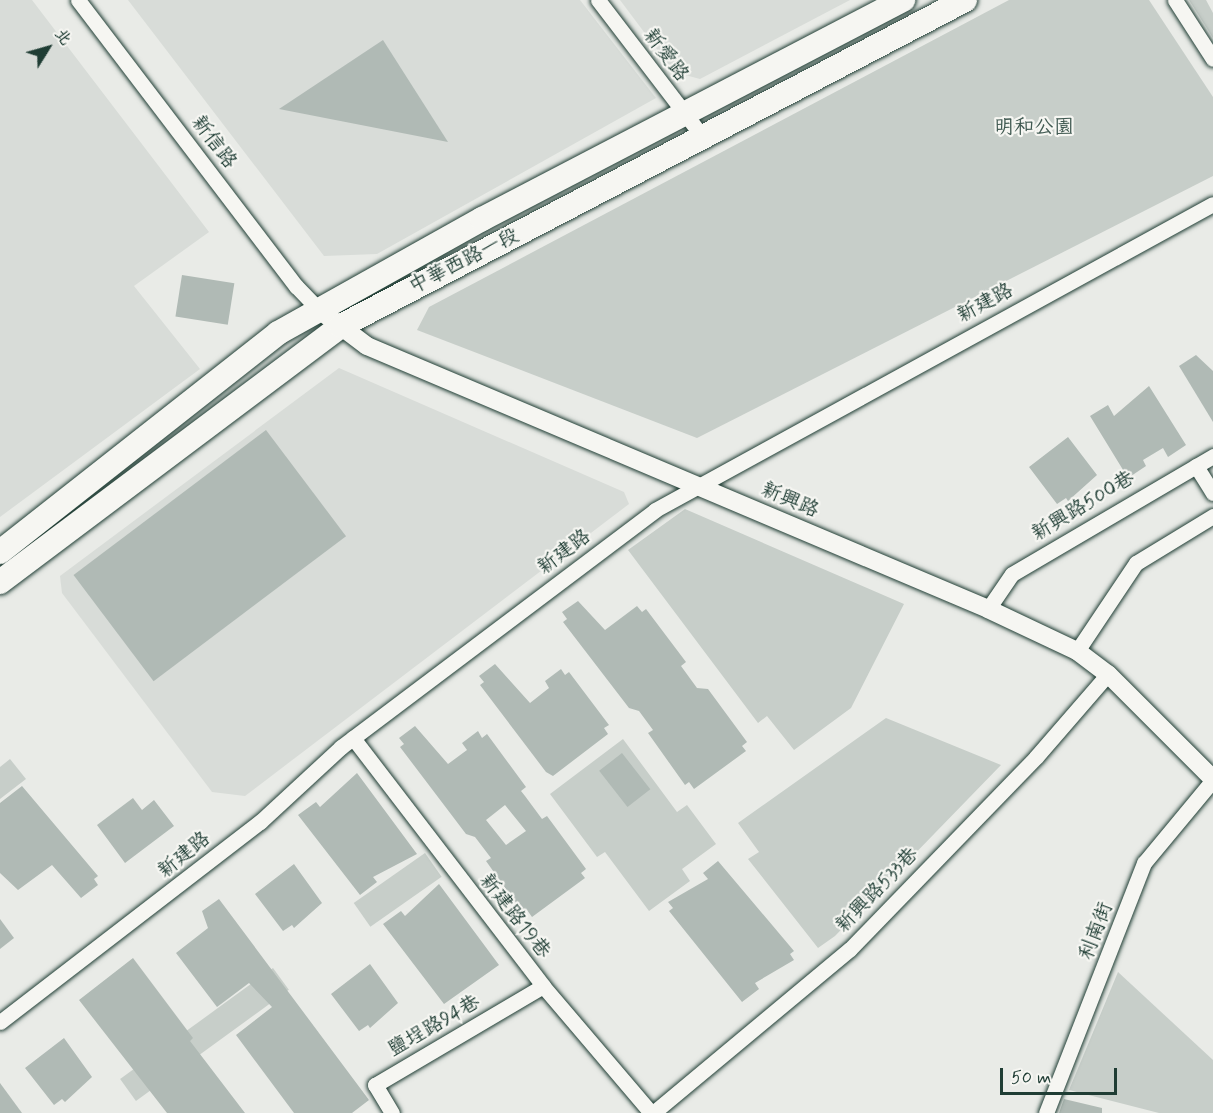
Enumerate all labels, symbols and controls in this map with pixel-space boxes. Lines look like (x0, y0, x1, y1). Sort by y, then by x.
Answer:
north arrow (18, 18, 78, 78)
text: 北 (50, 24, 76, 50)
street label: 新愛路 (638, 24, 694, 86)
street label: 新信路 (186, 111, 242, 173)
park label: 明和公園 (994, 115, 1074, 139)
street label: 中華西路一段 (405, 223, 523, 299)
street label: 新建路 (953, 278, 1017, 328)
street label: 新興路500巷 (1027, 466, 1139, 546)
street label: 新興路 (758, 477, 822, 523)
street label: 新建路 (533, 524, 595, 580)
street label: 新建路 (153, 827, 215, 883)
street label: 新興路533巷 (831, 843, 923, 937)
street label: 新建路19巷 (474, 869, 556, 963)
street label: 利南街 (1074, 899, 1118, 963)
street label: 鹽埕路94巷 (384, 990, 484, 1062)
scale bar (1003, 1056, 1120, 1094)
text: 50 m (1011, 1066, 1051, 1090)

